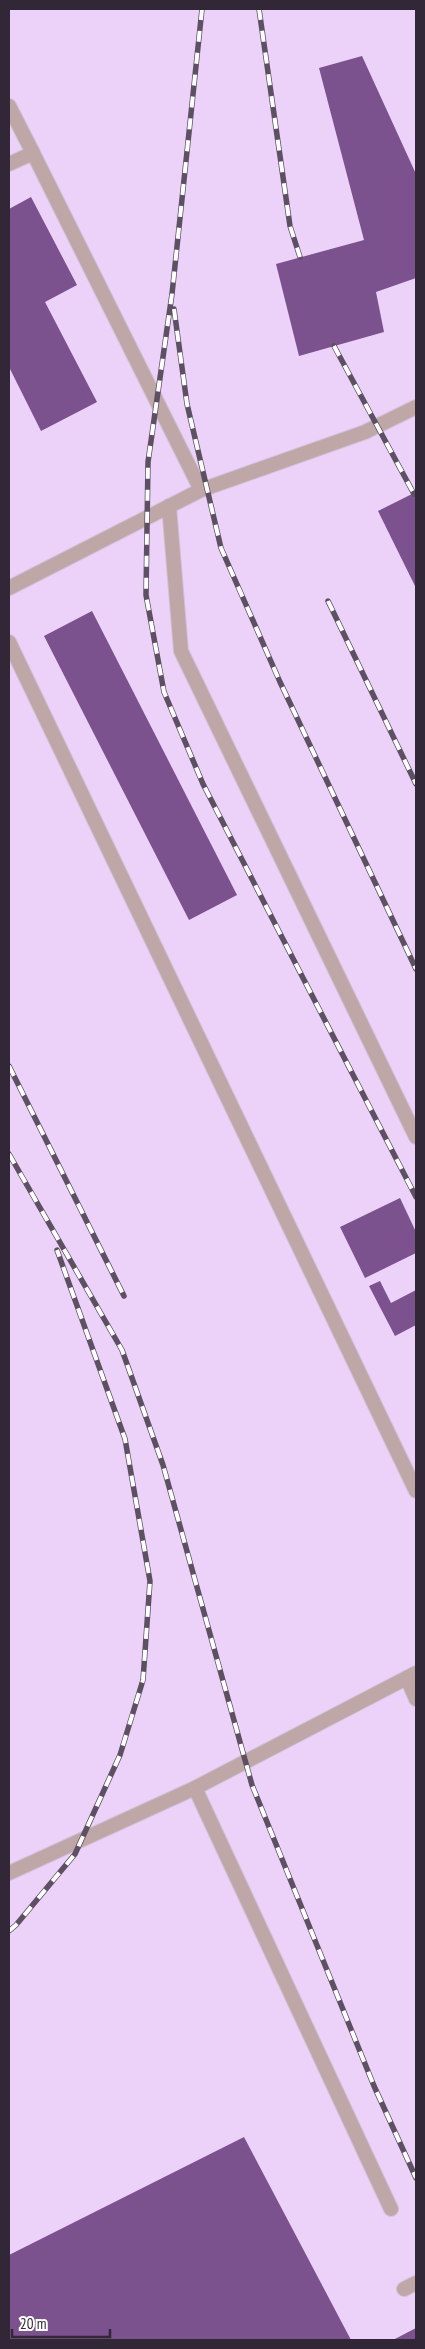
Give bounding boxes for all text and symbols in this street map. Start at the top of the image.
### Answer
scale bar [12,2306,110,2338]
text: 20 m [20,2314,46,2333]

